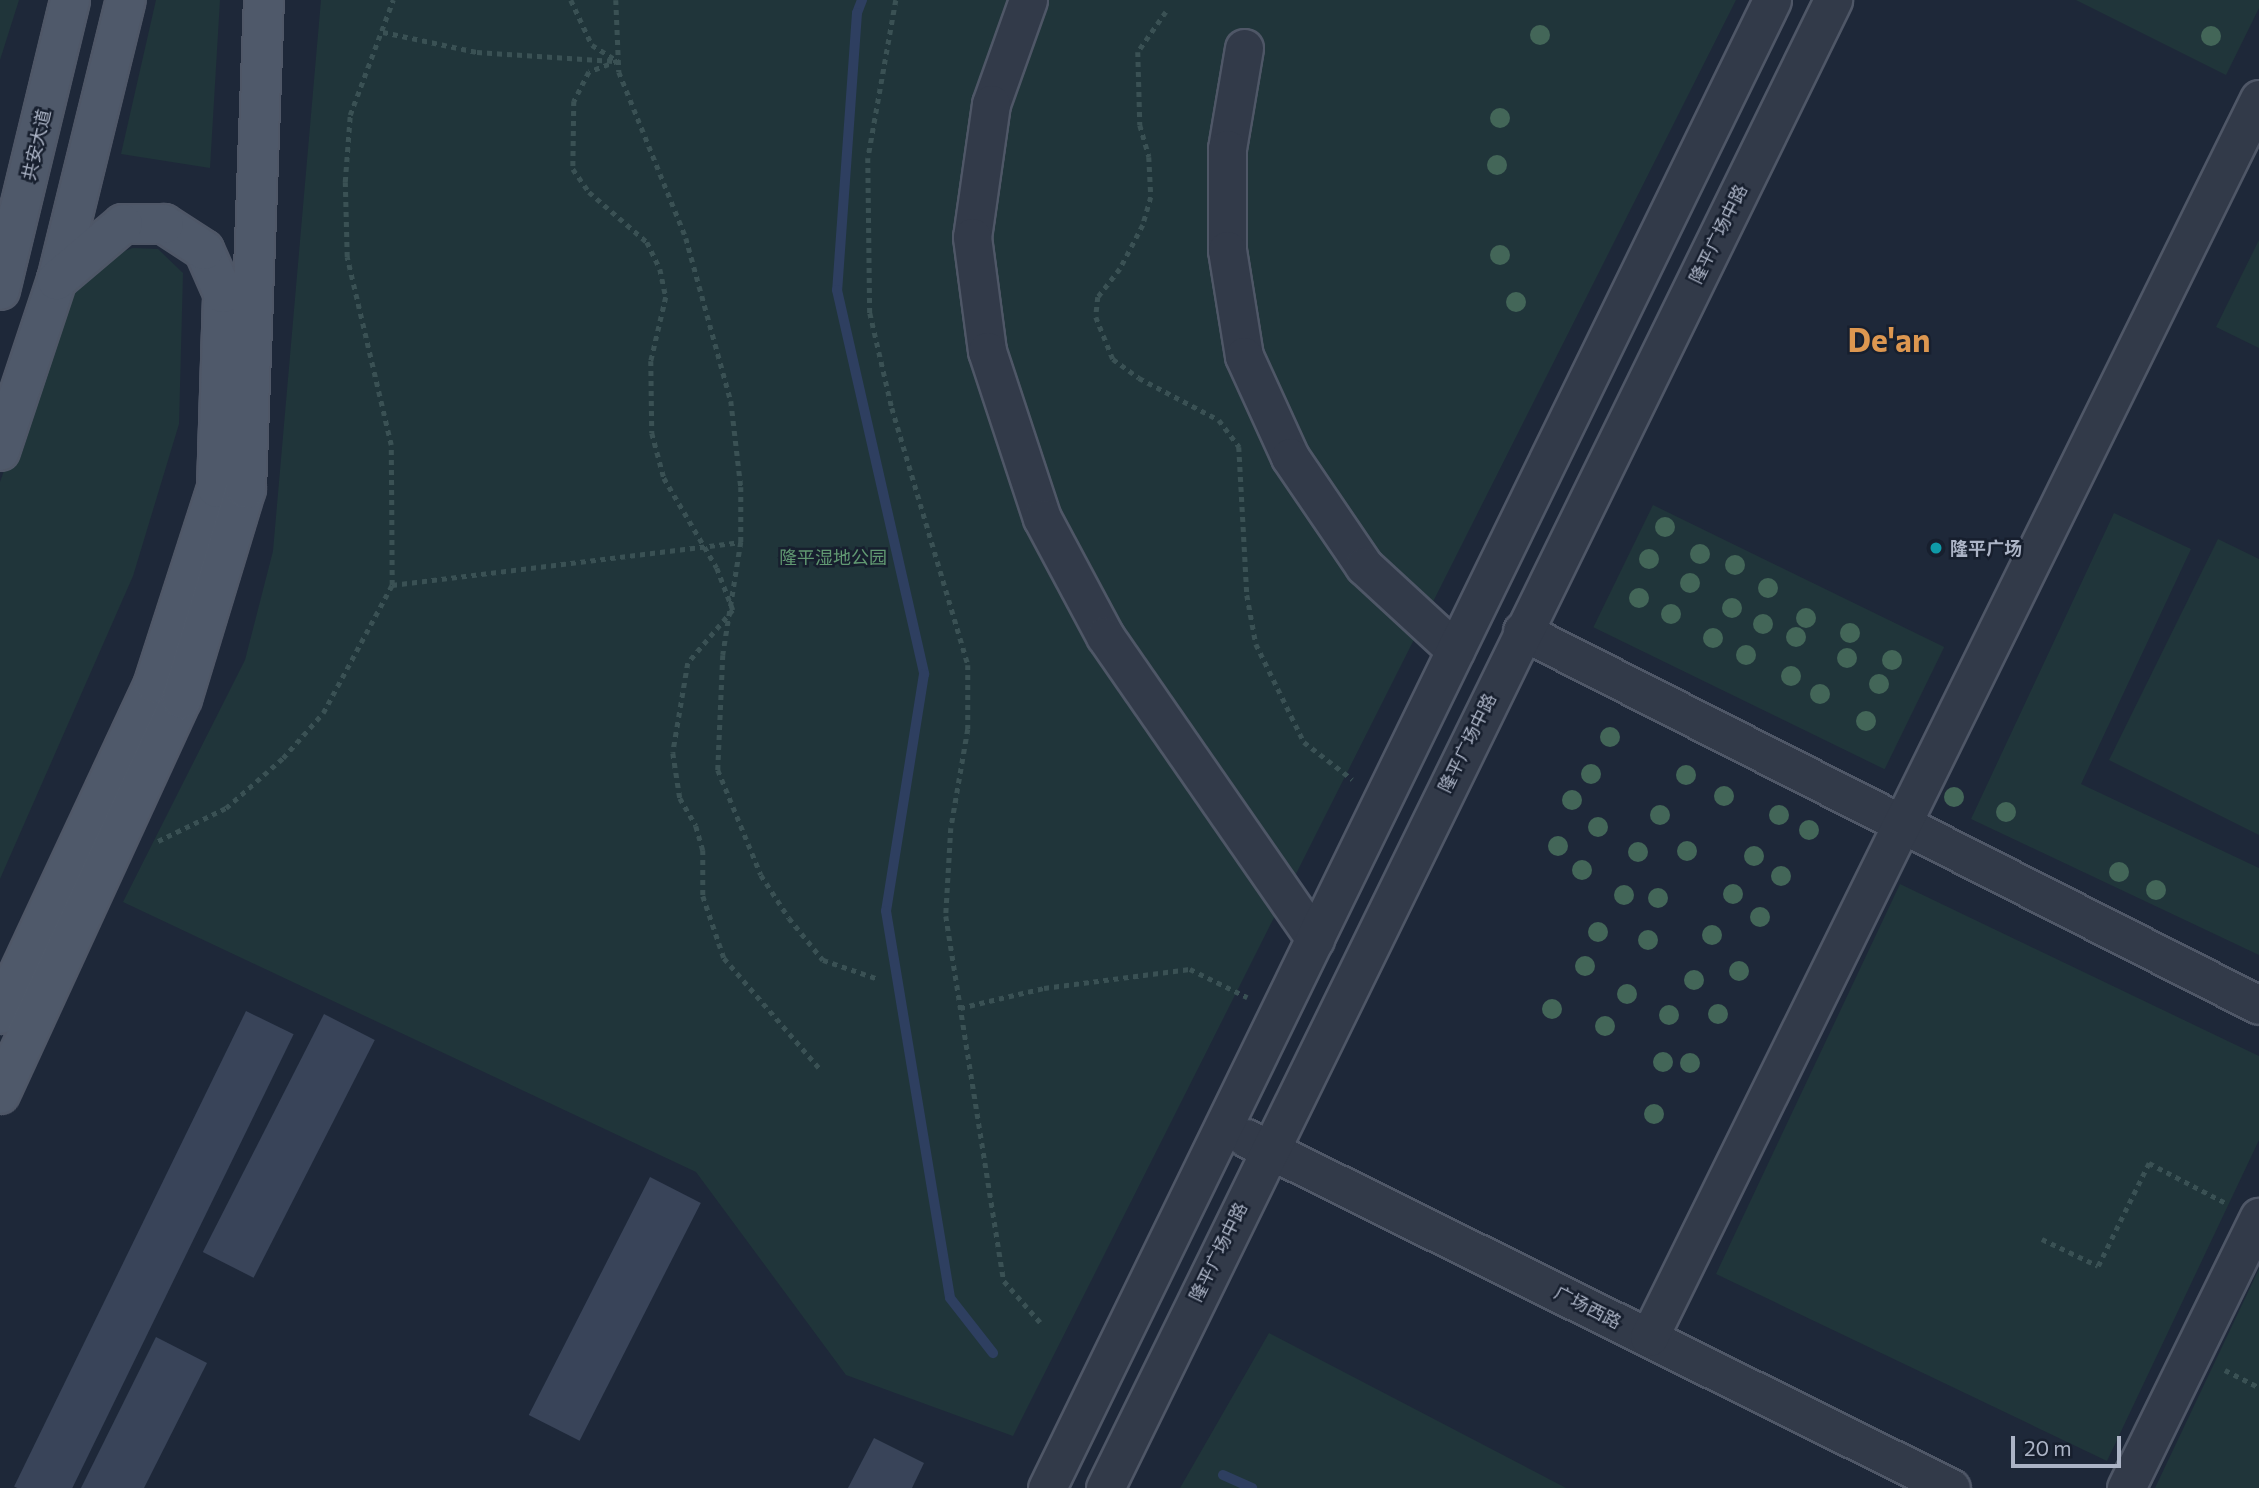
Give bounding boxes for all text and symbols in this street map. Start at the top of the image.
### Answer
street label: 共安大道 [17,107,55,183]
street label: 隆平广场中路 [1685,181,1751,287]
district label: De'an [1848,320,1930,358]
place label: 隆平广场 [1950,537,2022,559]
marker: 隆平广场 [1928,540,1944,556]
park label: 隆平湿地公园 [779,546,887,568]
street label: 隆平广场中路 [1434,690,1500,796]
street label: 隆平广场中路 [1185,1199,1251,1305]
street label: 广场西路 [1551,1281,1625,1333]
scale bar [2014,1422,2124,1466]
text: 20 m [2024,1435,2072,1460]

